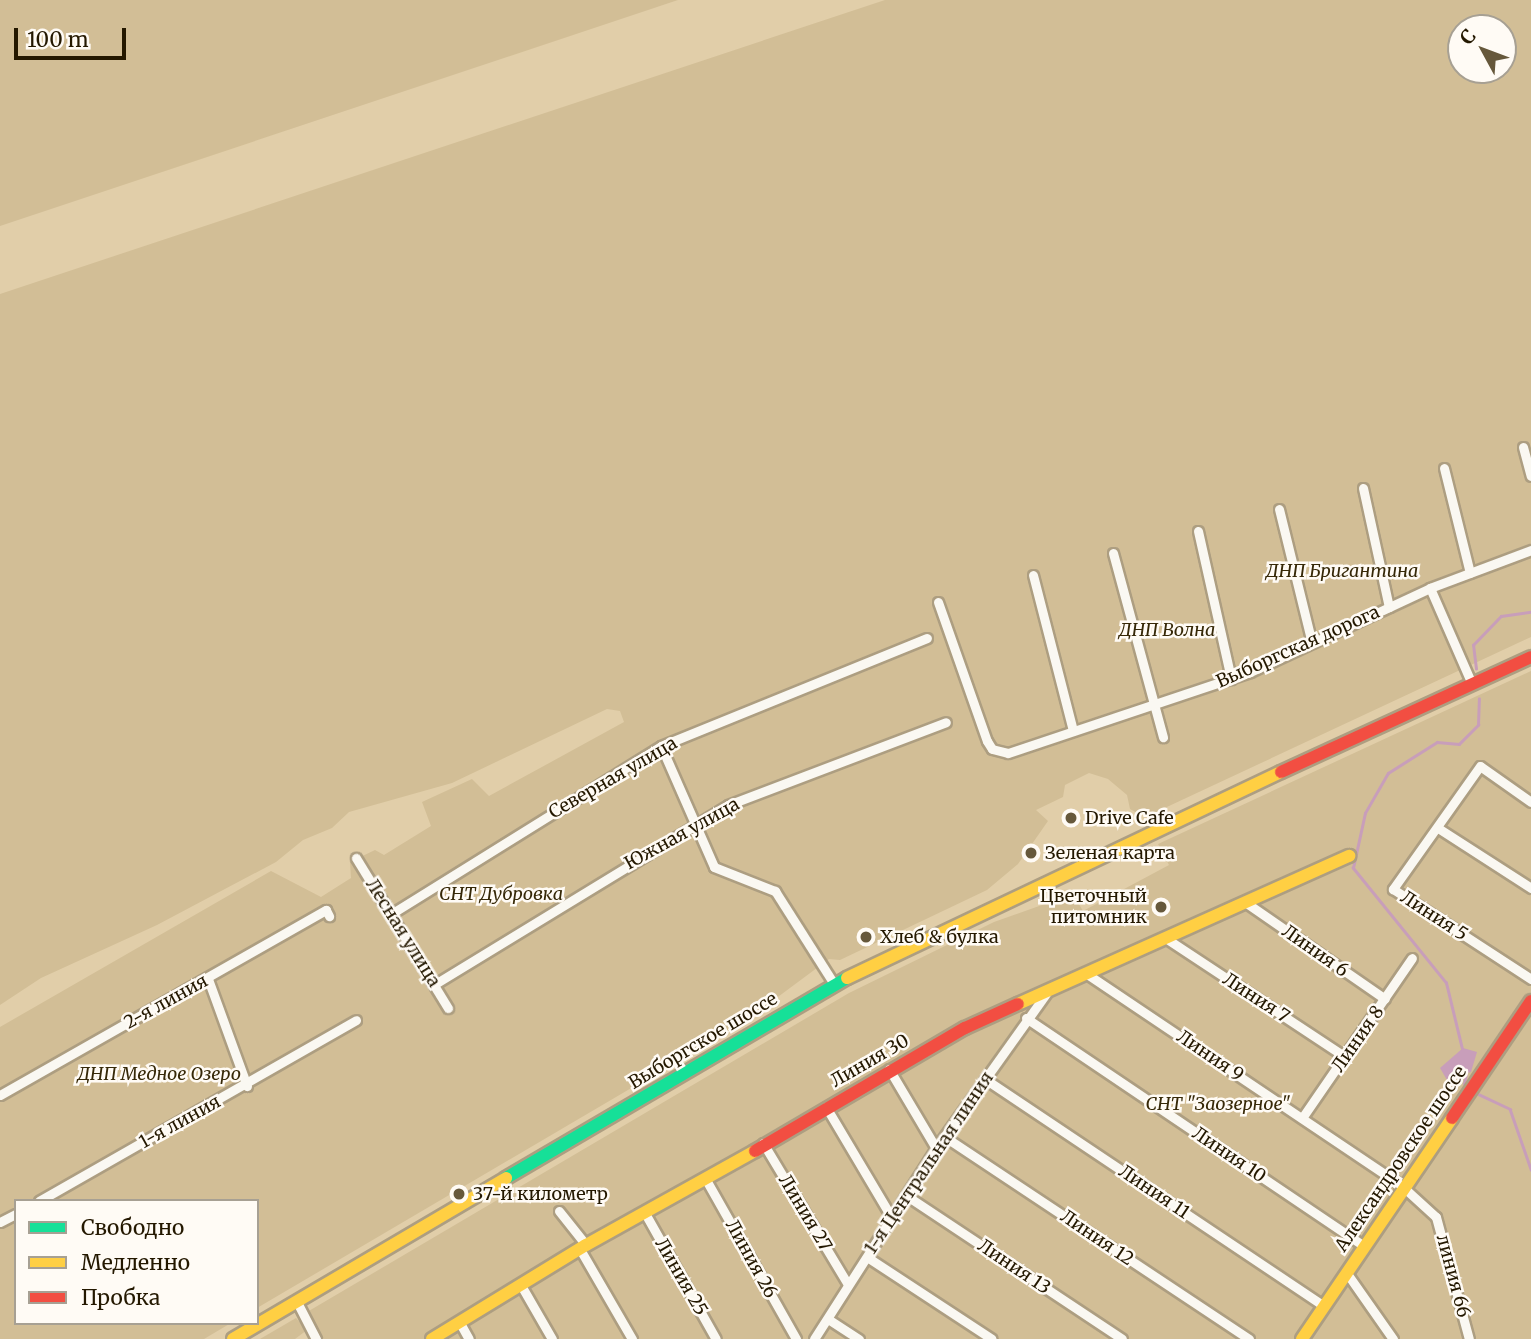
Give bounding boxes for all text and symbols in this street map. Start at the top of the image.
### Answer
scale bar [18,14,130,58]
north arrow [1447,14,1517,84]
text: С [1454,24,1481,49]
text: 100 m [27,26,89,53]
park label: ДНП Бригантина [1266,560,1418,582]
street label: Выборгская дорога [1213,601,1383,693]
park label: ДНП Волна [1119,619,1215,641]
street label: Северная улица [545,733,681,823]
street label: Южная улица [621,794,743,874]
place label: Drive Cafe [1085,807,1174,829]
marker: Drive Cafe [1063,810,1079,826]
place label: Зеленая карта [1045,842,1175,864]
marker: Зеленая карта [1023,845,1039,861]
street label: Лесная улица [361,875,445,991]
park label: СНТ Дубровка [439,883,563,905]
place label: Цветочный питомник [1040,886,1147,928]
street label: Линия 5 [1396,886,1472,946]
marker: Цветочный питомник [1153,899,1169,915]
street label: Линия 6 [1278,920,1352,982]
place label: Хлеб & булка [880,926,999,948]
marker: Хлеб & булка [858,929,874,945]
street label: Линия 7 [1219,968,1293,1028]
street label: 2-я линия [120,970,212,1034]
street label: Выборгское шоссе [625,988,781,1094]
street label: Линия 8 [1327,1002,1389,1076]
street label: Линия 9 [1173,1026,1247,1086]
street label: Линия 30 [827,1030,913,1092]
street label: Александровское шоссе [1331,1062,1471,1256]
park label: ДНП Медное Озеро [77,1063,241,1085]
street label: 1-я Центральная линия [860,1068,998,1258]
street label: 1-я линия [136,1091,224,1153]
park label: СНТ "Заозерное" [1146,1093,1290,1115]
street label: Линия 10 [1188,1123,1270,1187]
street label: Линия 11 [1115,1160,1193,1224]
street label: Линия 27 [774,1171,836,1255]
place label: 37-й километр [473,1183,608,1205]
marker: 37-й километр [451,1186,467,1202]
legend [14,1199,259,1325]
street label: Линия 12 [1056,1206,1138,1270]
text: Свободно [81,1214,184,1241]
street label: Линия 26 [721,1216,781,1302]
street label: линия 66 [1432,1232,1474,1320]
street label: Линия 25 [650,1235,712,1319]
street label: Линия 13 [974,1235,1054,1299]
text: Медленно [81,1249,190,1276]
text: Пробка [81,1284,160,1311]

